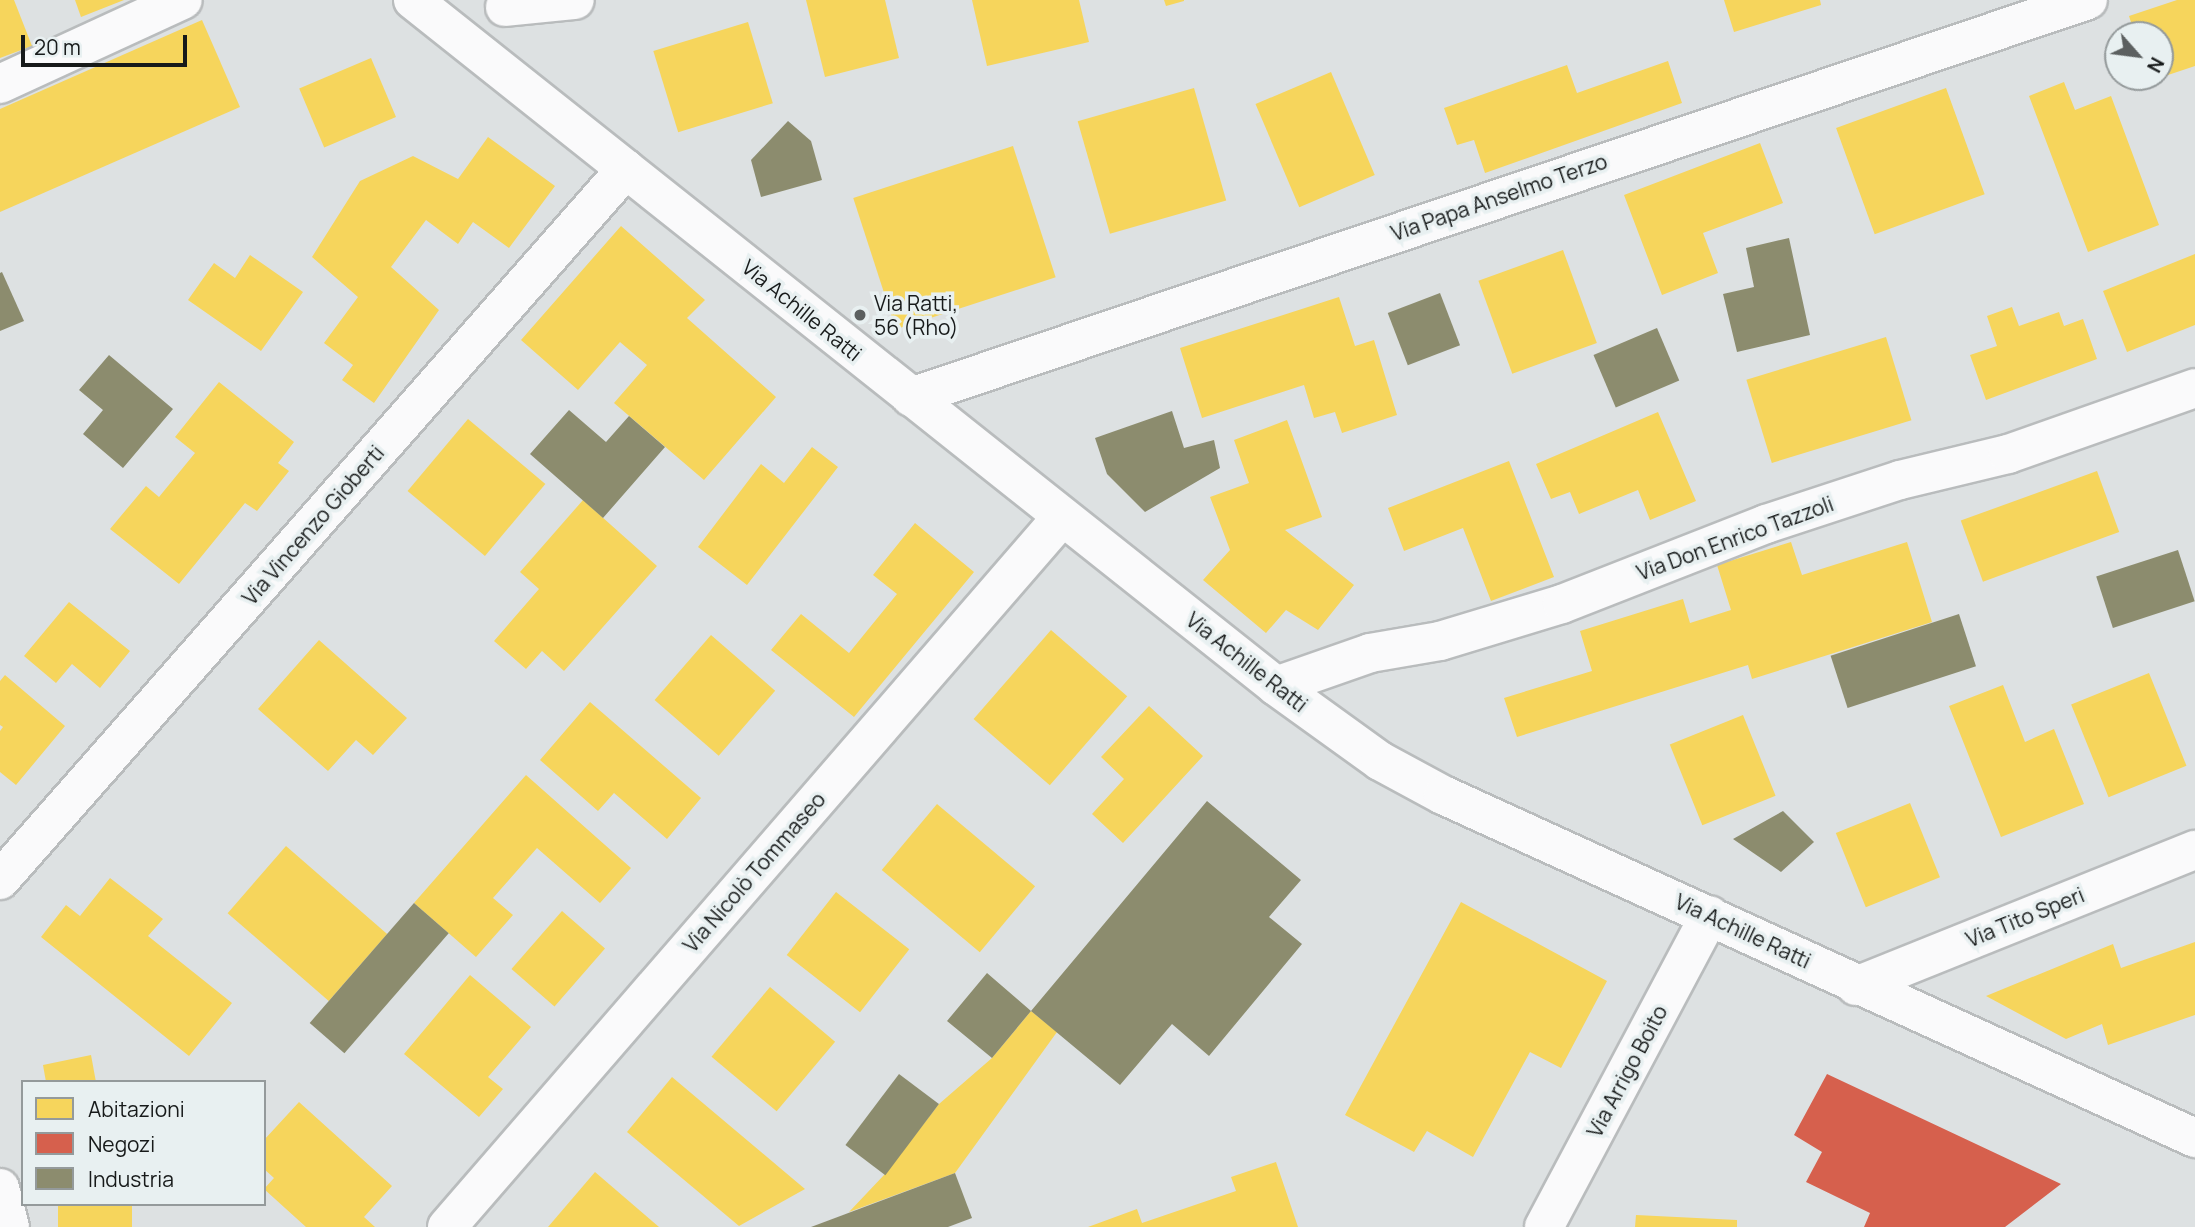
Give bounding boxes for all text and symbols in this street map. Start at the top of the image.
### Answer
scale bar [24,21,191,65]
north arrow [2104,21,2174,91]
text: 20 m [34,33,81,61]
text: N [2141,53,2170,77]
street label: Via Papa Anselmo Terzo [1388,148,1610,246]
street label: Via Achille Ratti [737,254,867,366]
place label: Via Ratti, 56 (Rho) [874,290,959,340]
marker: Via Ratti, 56 (Rho) [852,307,868,323]
street label: Via Vincenzo Gioberti [237,440,389,610]
street label: Via Don Enrico Tazzoli [1633,491,1837,585]
street label: Via Achille Ratti [1181,607,1313,717]
street label: Via Nicolò Tommaseo [678,787,830,957]
street label: Via Tito Speri [1962,882,2088,952]
street label: Via Achille Ratti [1671,889,1815,973]
street label: Via Arrigo Boito [1582,1001,1672,1141]
legend [21,1080,266,1206]
text: Abitazioni [88,1095,185,1123]
text: Negozi [88,1130,155,1158]
text: Industria [88,1165,174,1193]

